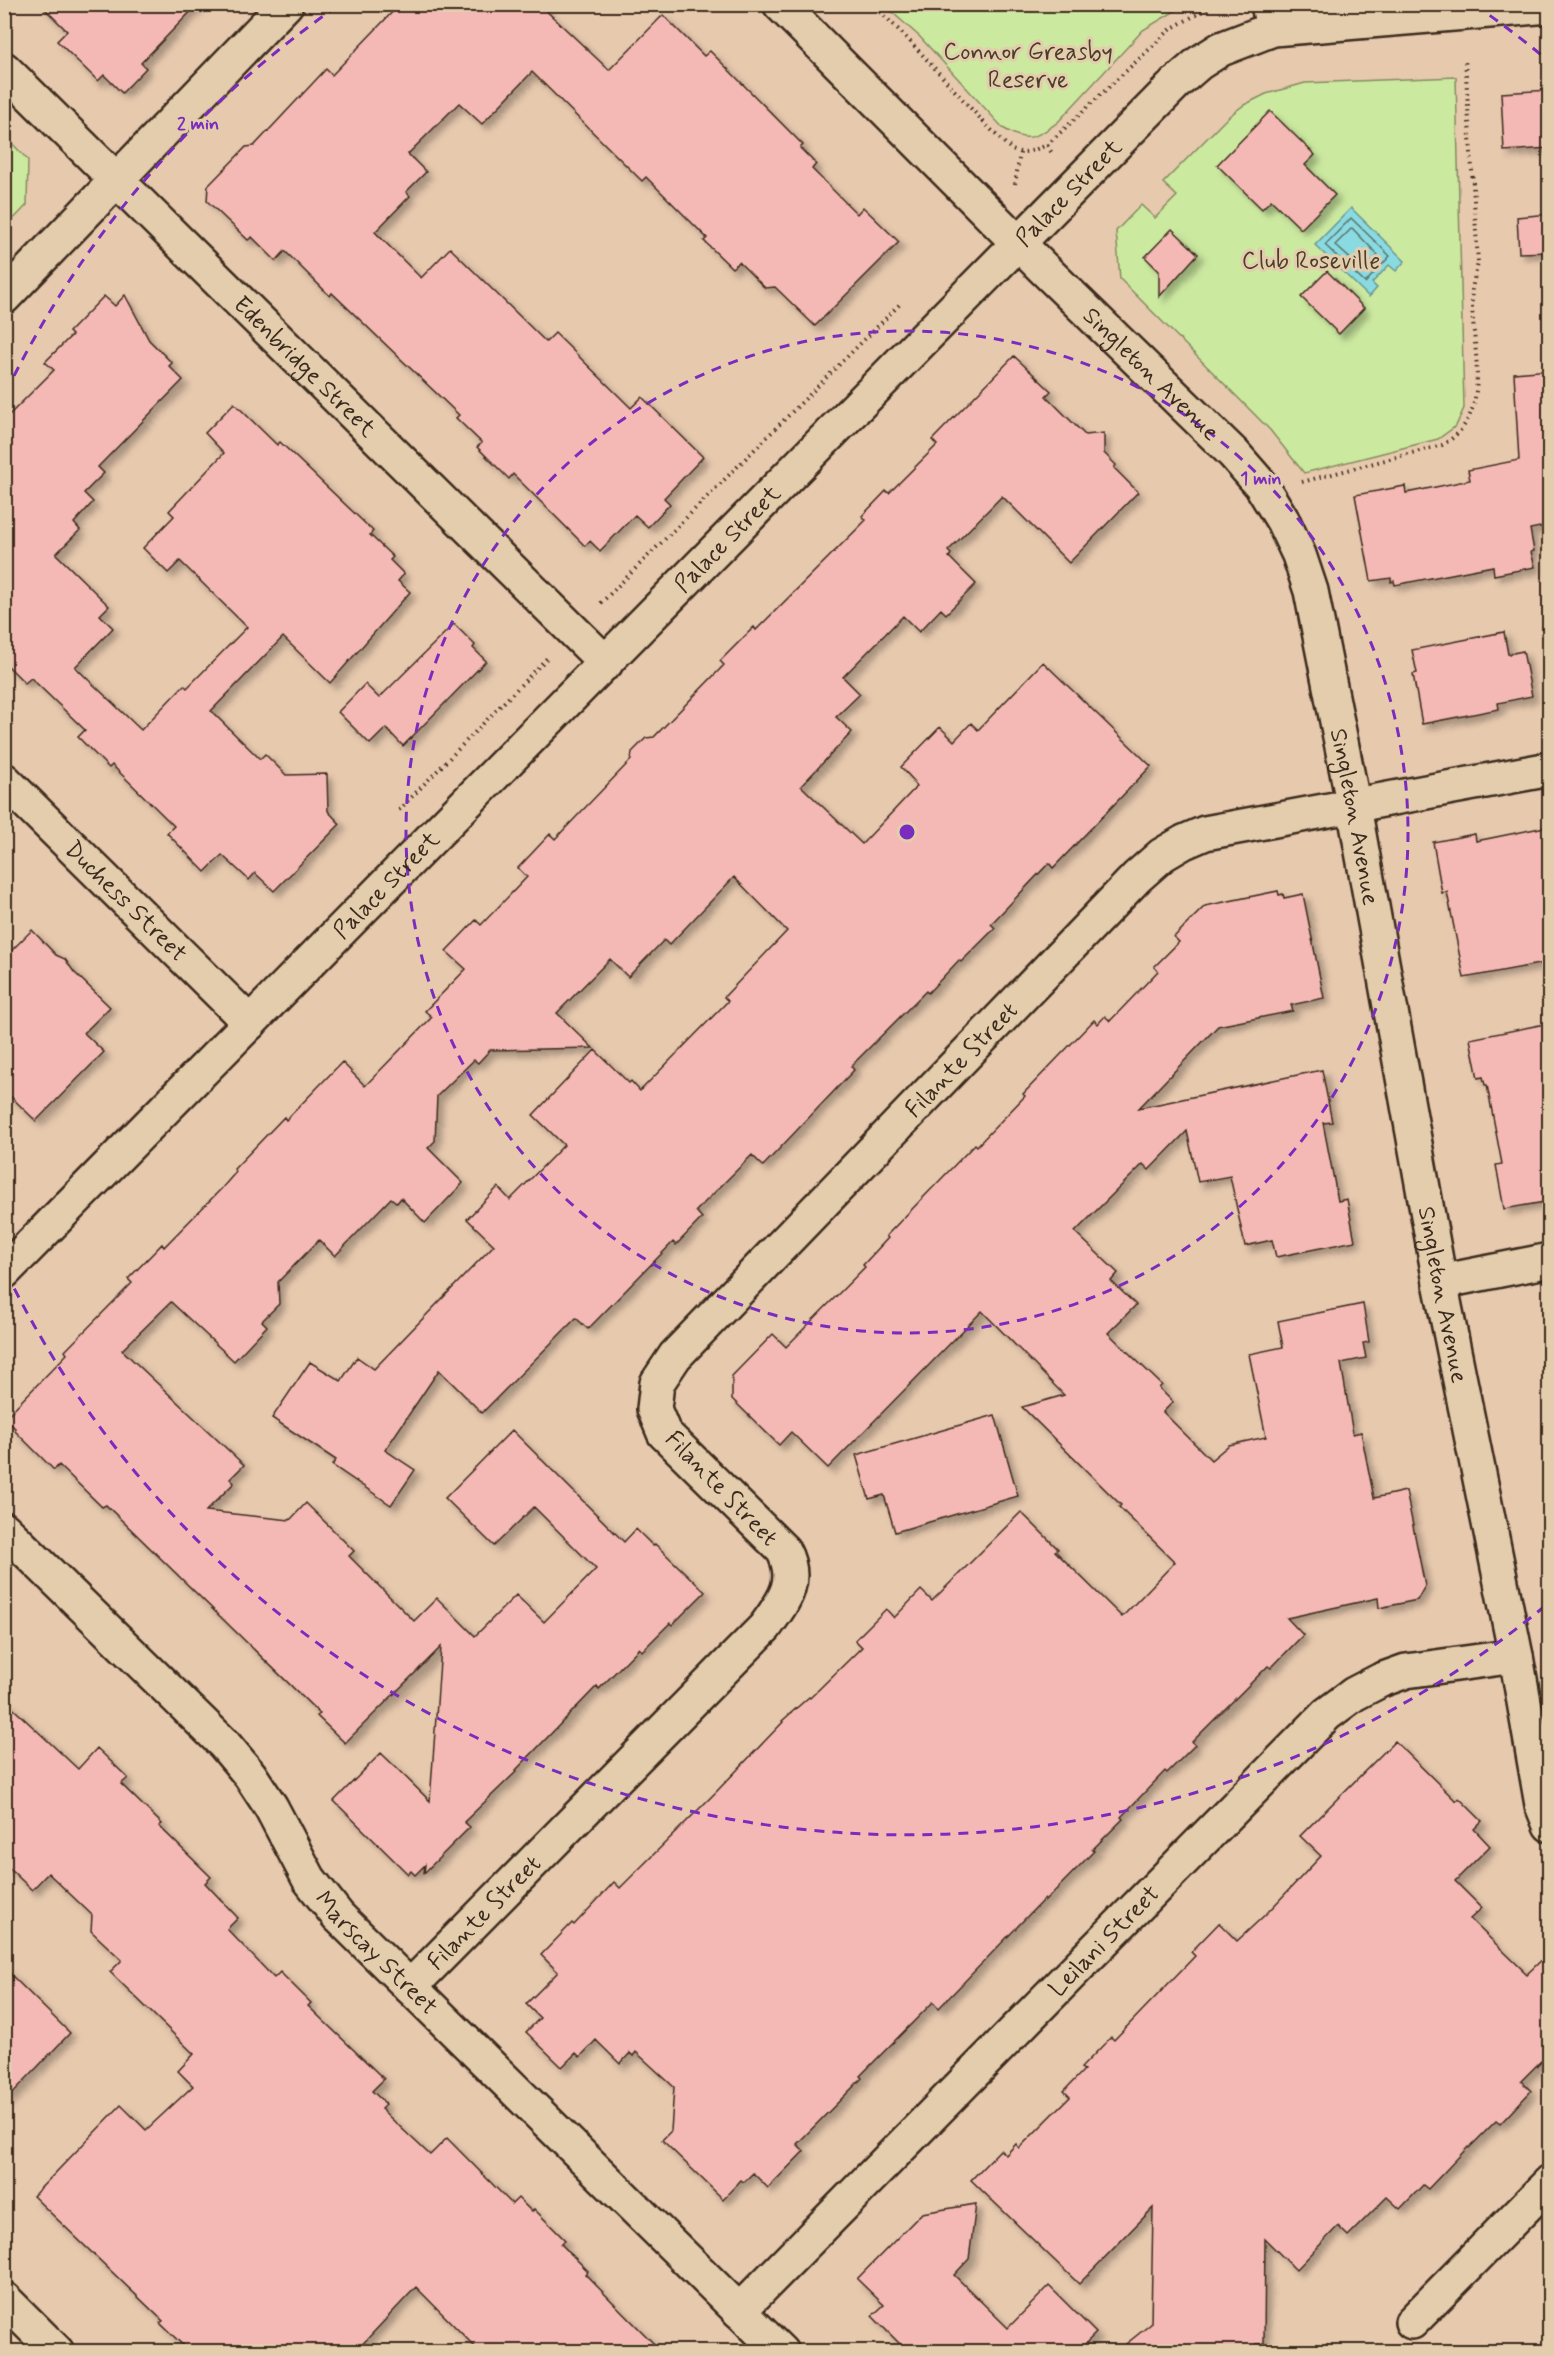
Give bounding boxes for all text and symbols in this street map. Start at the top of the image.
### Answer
park label: Connor Greasby Reserve [943,37,1113,96]
text: 2 min [177,112,219,136]
street label: Palace Street [1009,133,1129,254]
park label: Club Roseville [1242,246,1380,277]
street label: Edenbridge Street [226,290,382,444]
street label: Singleton Avenue [1075,301,1225,448]
text: 1 min [1240,467,1282,491]
street label: Palace Street [668,479,788,600]
street label: Singleton Avenue [1322,726,1385,908]
centre of rings [897,822,917,842]
street label: Palace Street [327,825,447,946]
street label: Duchess Street [57,835,193,969]
street label: Filante Street [899,996,1025,1125]
street label: Singleton Avenue [1410,1204,1474,1386]
street label: Filante Street [658,1424,784,1554]
street label: Filante Street [421,1849,548,1977]
street label: Leilani Street [1043,1879,1167,2004]
street label: Marscay Street [307,1885,444,2023]

